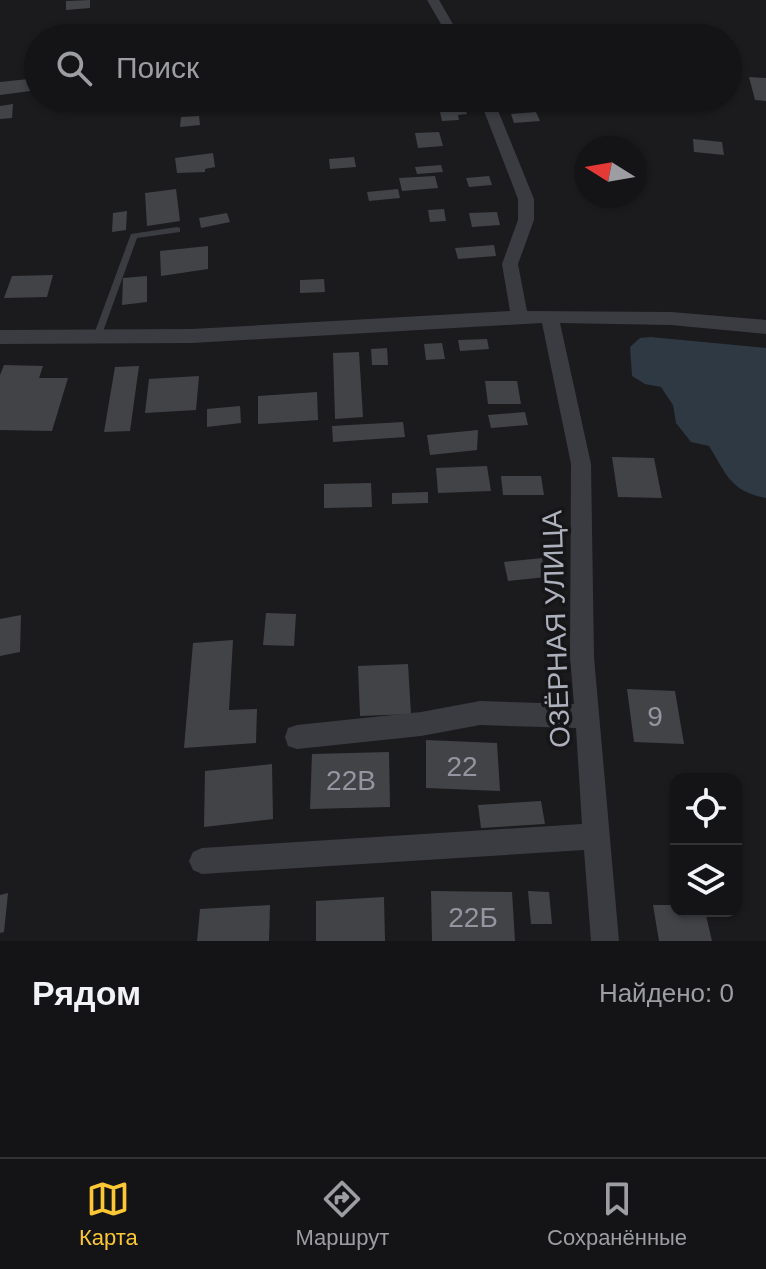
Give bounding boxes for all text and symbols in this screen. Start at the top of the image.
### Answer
search box [24,24,742,112]
icon: search [52,46,96,90]
text: Поиск [116,51,199,84]
north arrow [574,136,646,208]
street label: ОЗЁРНАЯ УЛИЦА [536,509,576,748]
house number: 9 [647,701,663,732]
house number: 22 [446,751,478,782]
house number: 22В [326,765,376,796]
map controls [670,773,742,917]
button: locate [670,773,742,845]
button: layers [670,845,742,917]
house number: 22Б [448,902,498,933]
text: Рядом [32,974,141,1012]
text: Найдено: 0 [599,978,734,1008]
tab: Карта [79,1177,138,1251]
tab: Маршрут [296,1177,389,1251]
tab: Сохранённые [547,1177,687,1251]

